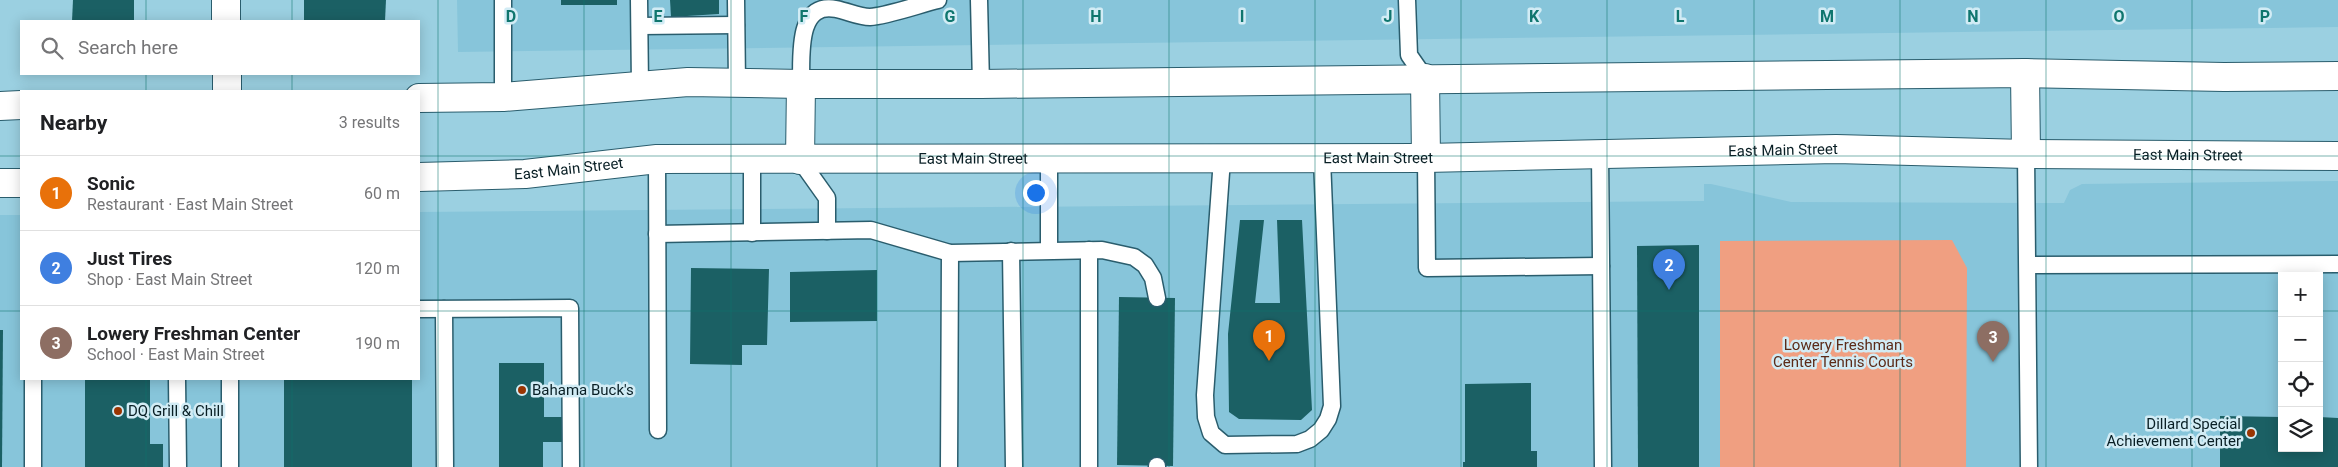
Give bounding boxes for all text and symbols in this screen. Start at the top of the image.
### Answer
text: D [506,7,516,26]
text: E [654,7,663,26]
text: F [800,7,809,26]
text: G [945,7,956,26]
text: H [1090,7,1102,26]
text: I [1240,7,1244,26]
text: J [1384,7,1392,26]
text: K [1529,7,1540,26]
text: L [1676,7,1685,26]
text: M [1820,7,1834,26]
text: N [1967,7,1979,26]
text: O [2113,7,2125,26]
text: P [2260,7,2270,26]
search box [20,20,420,75]
icon: search [38,34,66,62]
text: Search here [78,36,178,59]
text: Nearby [40,111,107,135]
text: 3 results [339,113,400,132]
street label: East Main Street [1728,140,1838,160]
street label: East Main Street [2133,146,2243,164]
street label: East Main Street [1323,149,1433,167]
street label: East Main Street [918,150,1028,168]
street label: East Main Street [514,154,624,183]
text: Sonic [87,172,135,195]
your location [1023,180,1049,206]
text: 1 [51,184,61,203]
text: 60 m [364,184,400,203]
text: Restaurant · East Main Street [87,195,293,214]
text: Just Tires [87,247,172,270]
pin: 2 [1653,249,1685,290]
text: 2 [51,259,61,278]
text: 120 m [355,259,400,278]
text: Shop · East Main Street [87,270,252,289]
map controls [2278,272,2323,452]
button: + [2278,272,2323,317]
button: − [2278,317,2323,362]
pin: 1 [1253,320,1285,361]
pin: 3 [1977,321,2009,362]
text: Lowery Freshman Center [87,322,300,345]
text: 3 [51,334,61,353]
text: 190 m [355,334,400,353]
park label: Lowery Freshman Center Tennis Courts [1773,336,1913,371]
text: School · East Main Street [87,345,265,364]
button: locate [2278,362,2323,407]
place label: Bahama Buck's [532,381,634,399]
marker: Bahama Buck's [516,384,528,396]
place label: DQ Grill & Chill [128,402,224,420]
marker: DQ Grill & Chill [112,405,124,417]
button: layers [2278,407,2323,452]
place label: Dillard Special Achievement Center [2107,415,2241,450]
marker: Dillard Special Achievement Center [2245,427,2257,439]

